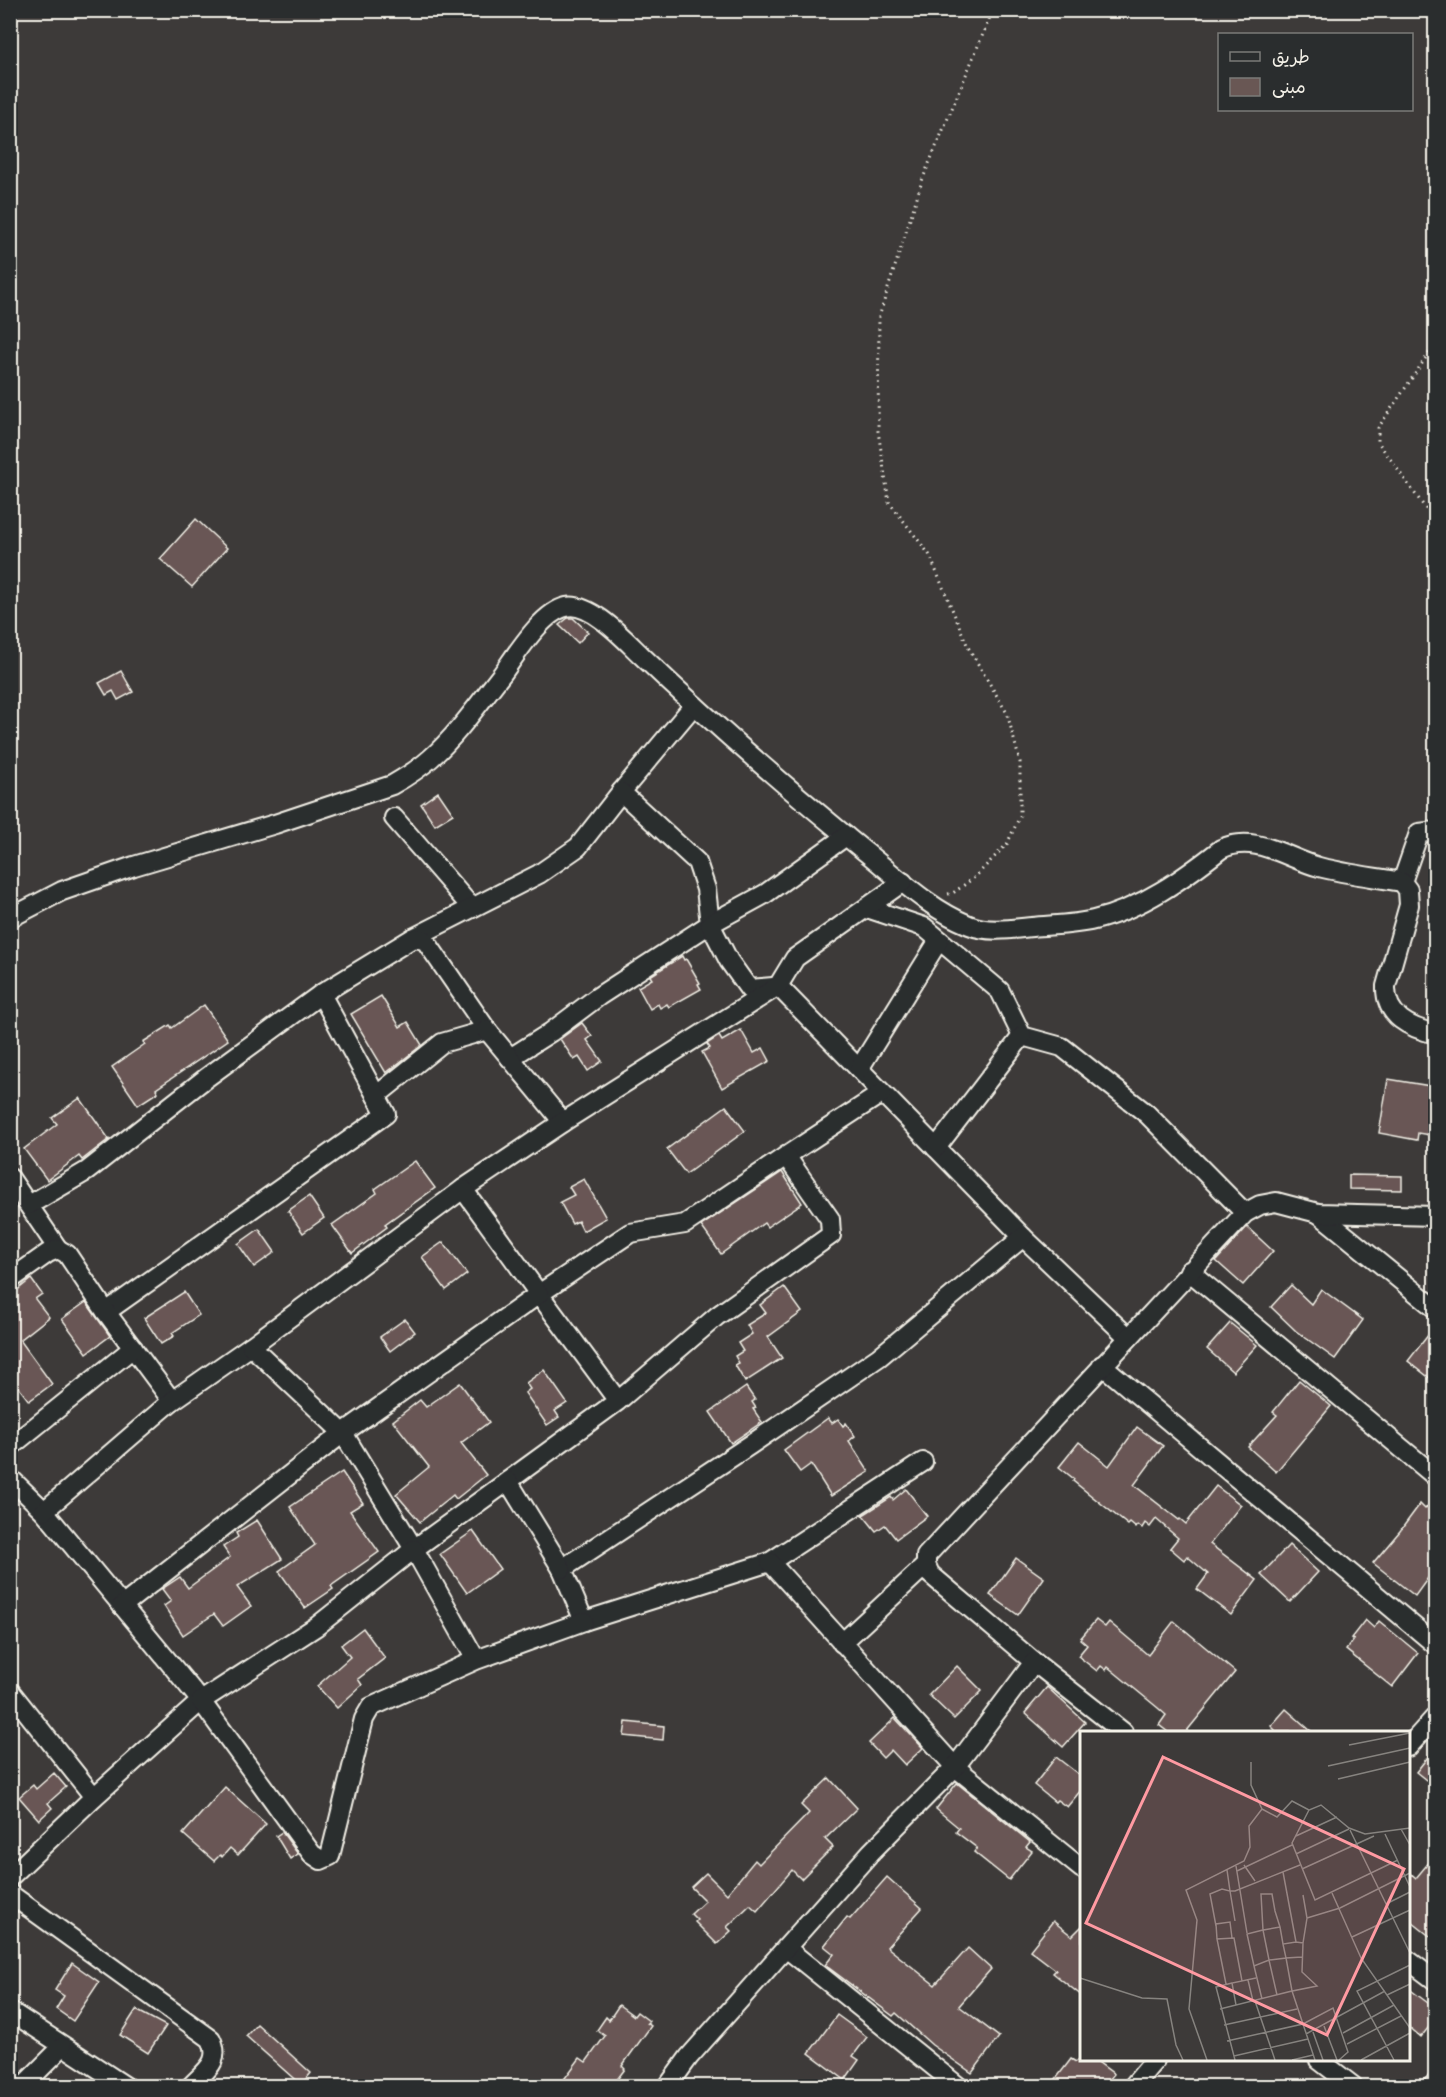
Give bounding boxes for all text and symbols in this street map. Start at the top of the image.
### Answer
legend [1218,33,1413,111]
text: طريق [1272,45,1310,69]
text: مبنى [1272,75,1306,99]
inset map [1080,1731,1410,2061]

